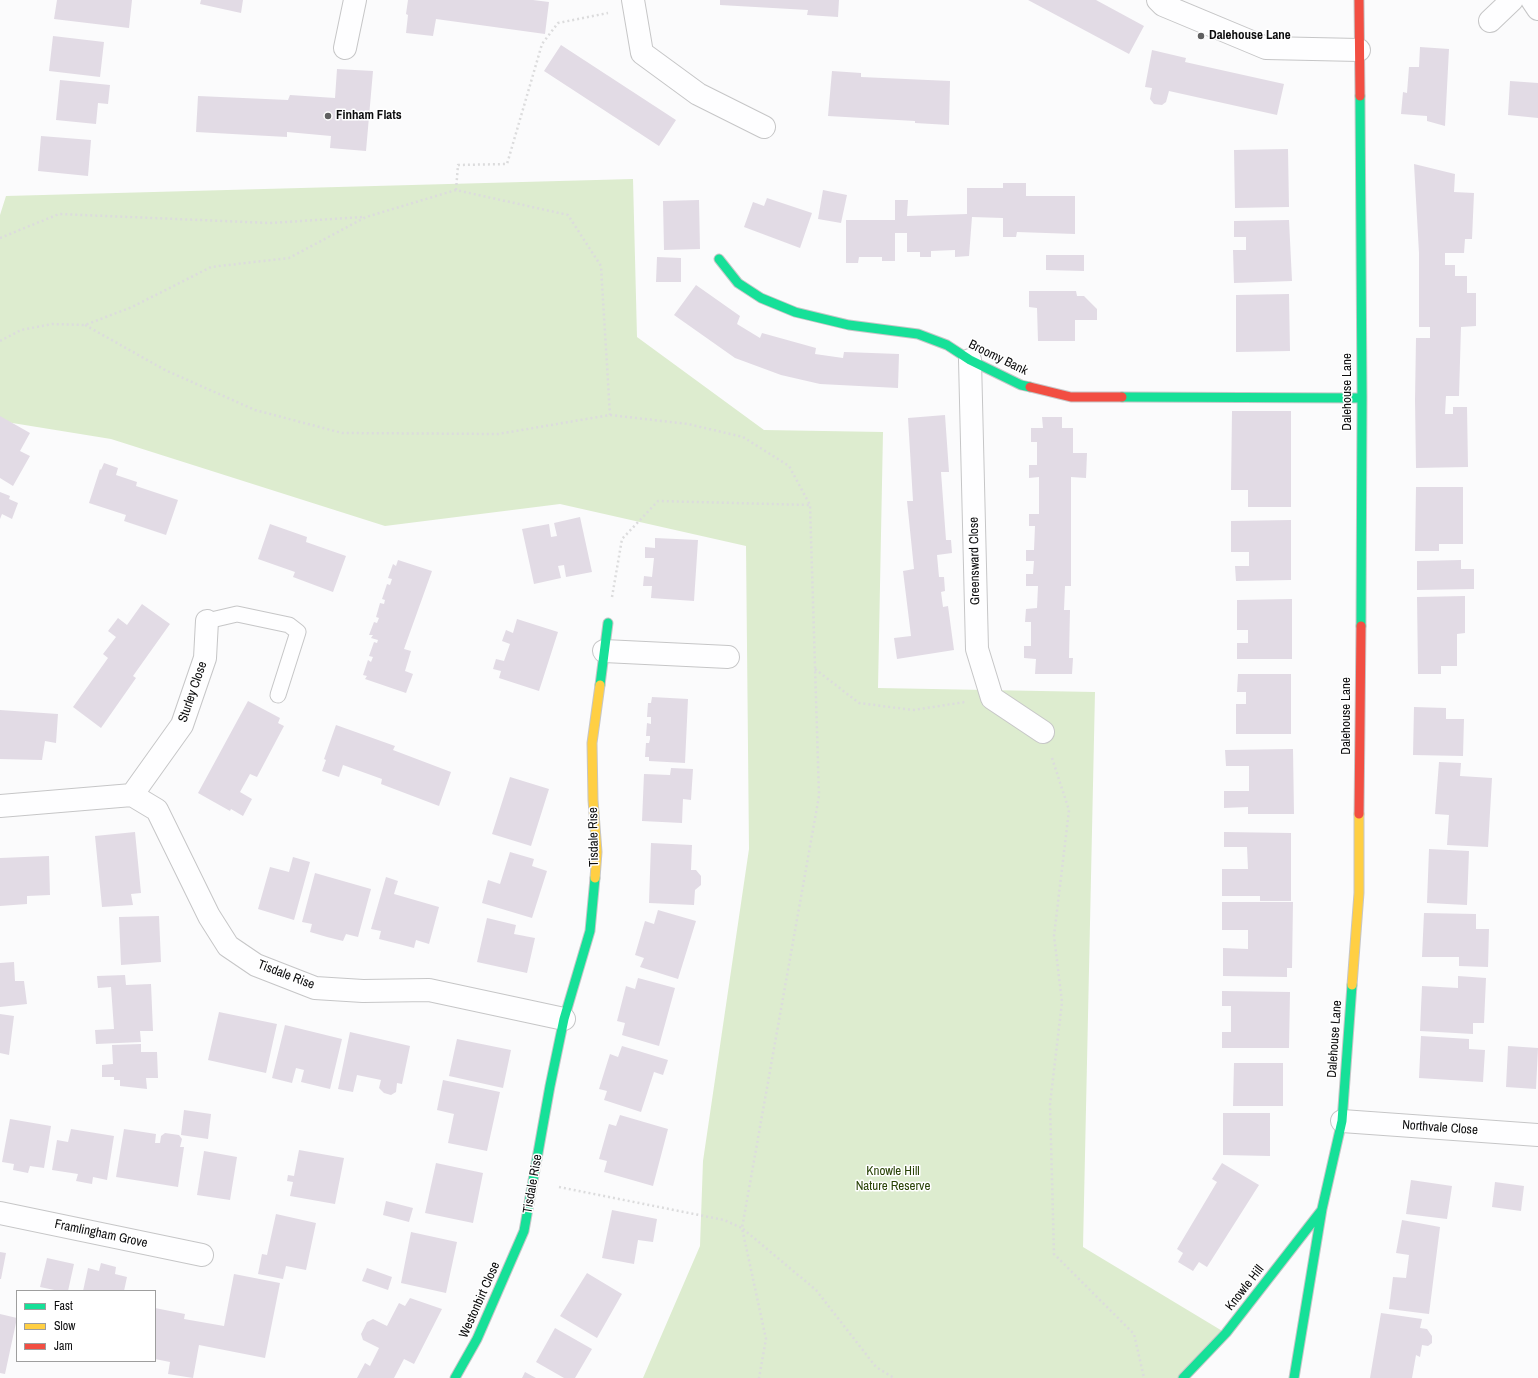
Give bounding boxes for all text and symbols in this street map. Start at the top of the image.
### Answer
place label: Dalehouse Lane [1209,28,1291,44]
marker: Dalehouse Lane [1196,31,1206,41]
place label: Finham Flats [336,108,402,124]
marker: Finham Flats [323,111,333,121]
street label: Broomy Bank [966,337,1030,379]
street label: Dalehouse Lane [1340,353,1356,431]
street label: Greensward Close [966,517,984,605]
street label: Sturley Close [175,659,211,725]
street label: Dalehouse Lane [1339,677,1355,755]
street label: Tisdale Rise [586,807,602,867]
street label: Tisdale Rise [255,957,317,993]
street label: Dalehouse Lane [1325,1000,1345,1078]
street label: Northvale Close [1402,1118,1478,1138]
street label: Tisdale Rise [520,1153,546,1215]
park label: Knowle Hill Nature Reserve [856,1164,930,1195]
street label: Framlingham Grove [53,1217,149,1251]
street label: Westonbirt Close [456,1260,504,1340]
street label: Knowle Hill [1222,1262,1268,1314]
legend [16,1290,156,1362]
text: Fast [54,1298,73,1314]
text: Slow [54,1318,75,1334]
text: Jam [54,1338,73,1354]

